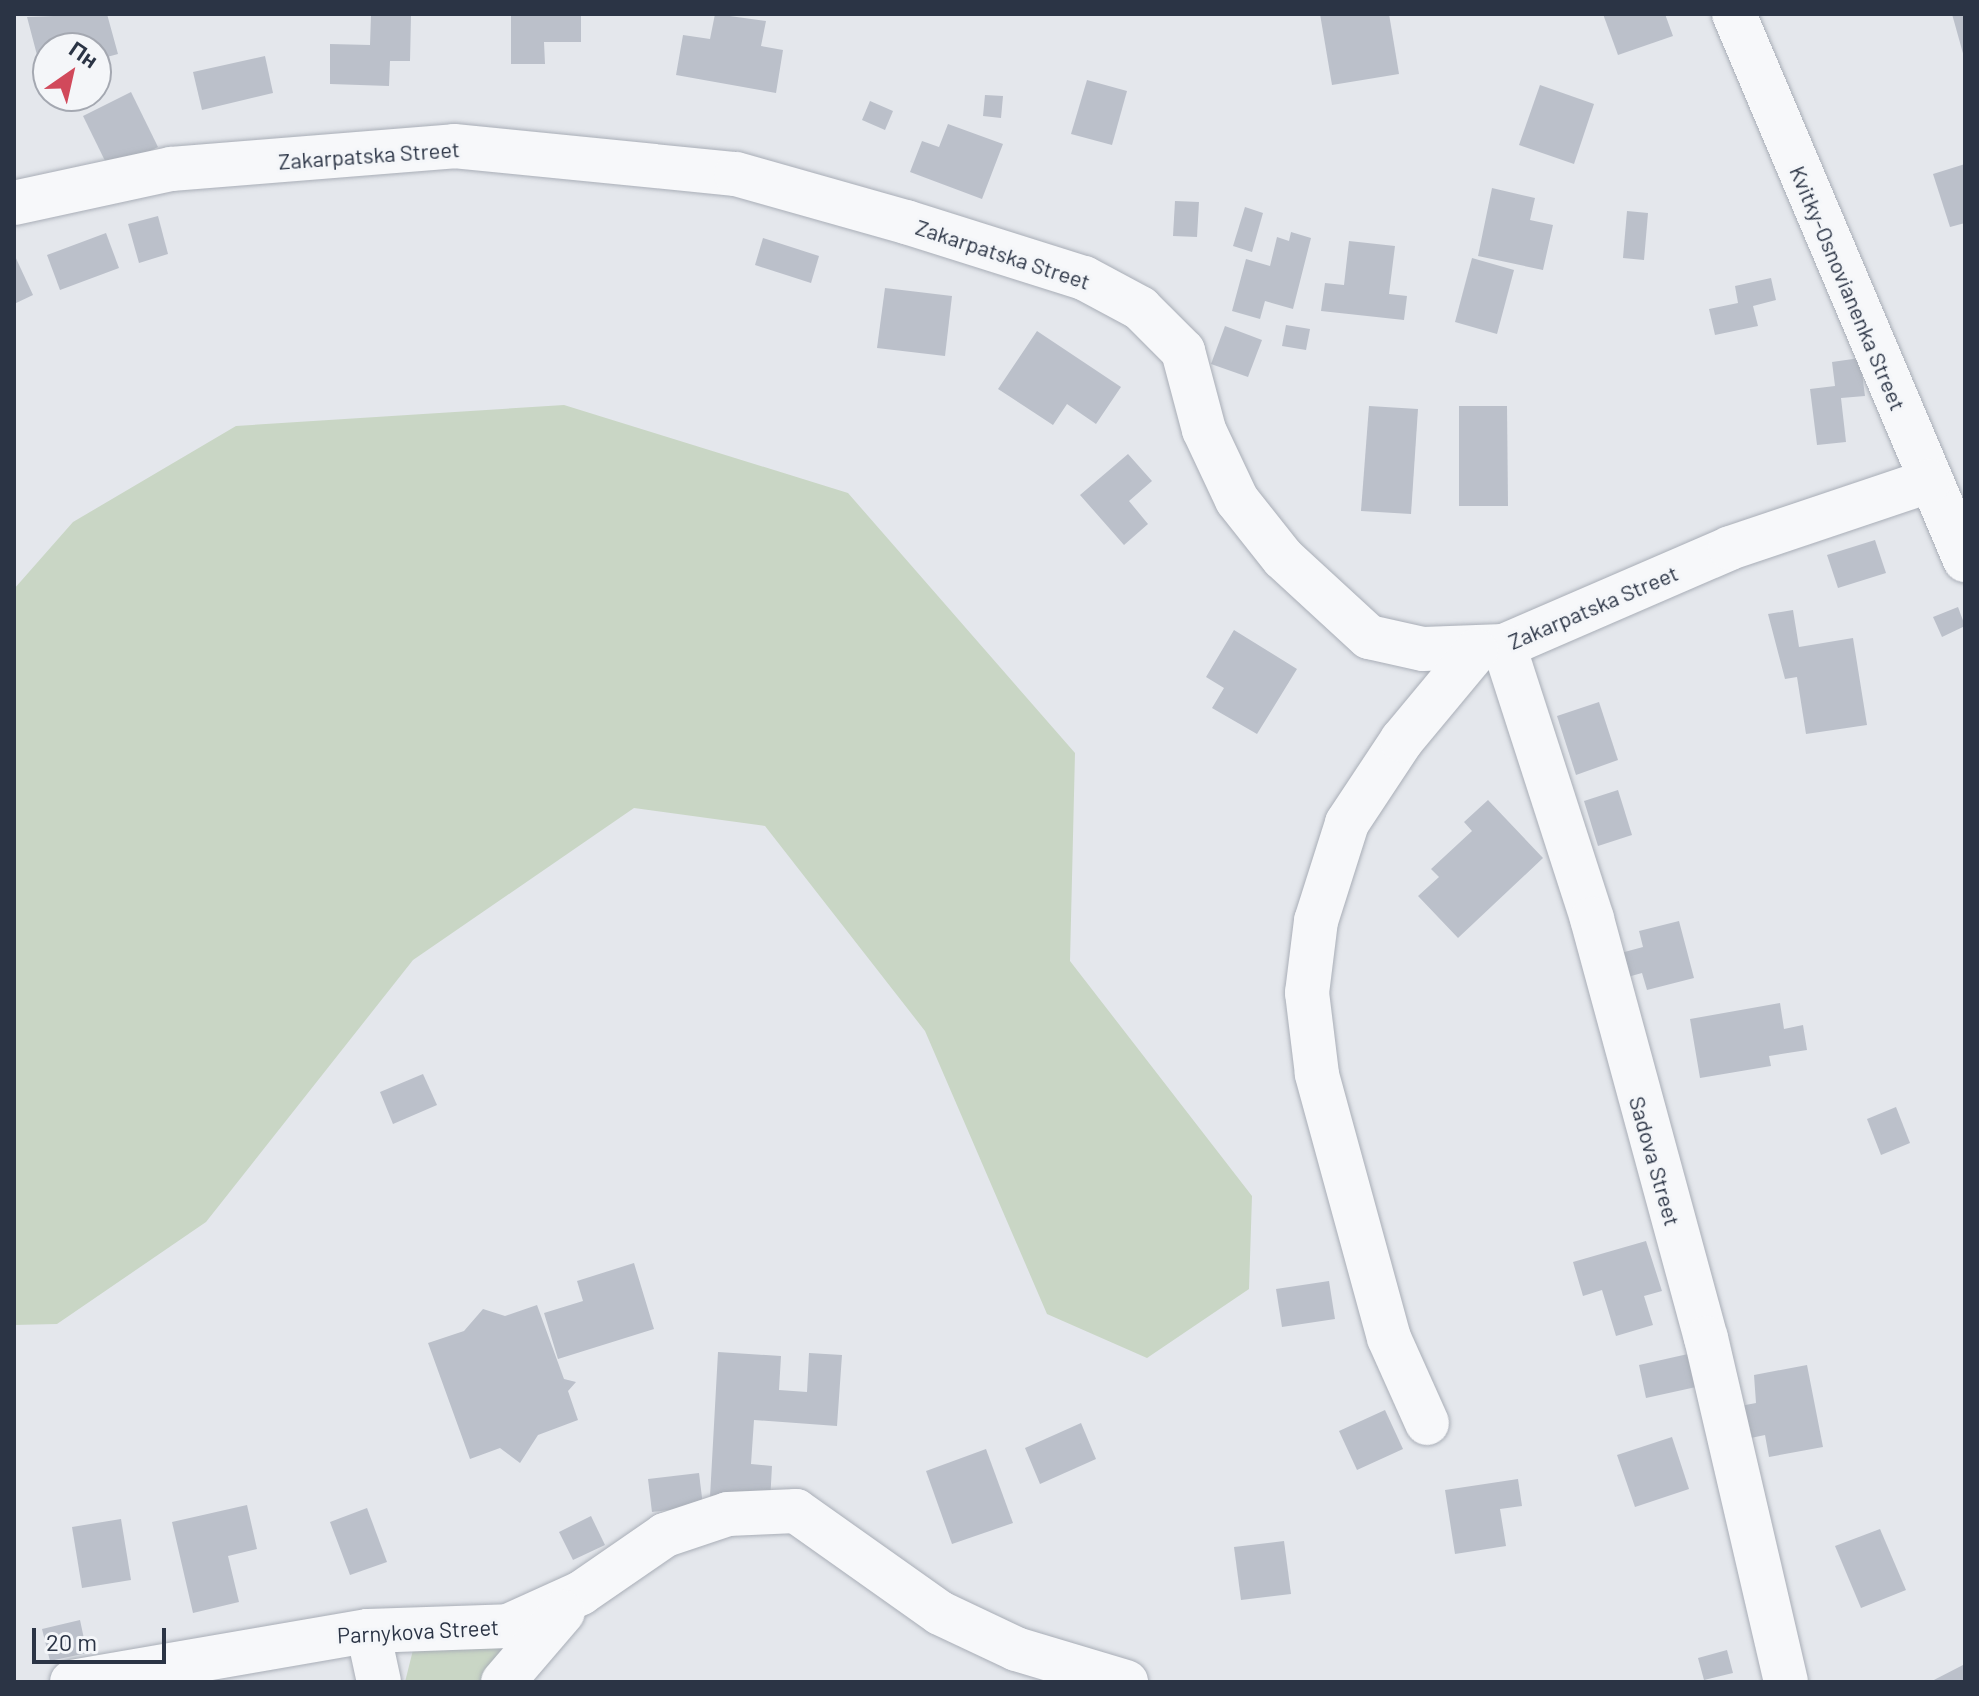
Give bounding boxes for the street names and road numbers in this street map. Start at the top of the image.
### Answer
street label: Zakarpatska Street [277,135,461,175]
street label: Kvitky-Osnovianenka Street [1784,162,1912,414]
street label: Zakarpatska Street [912,213,1094,295]
street label: Zakarpatska Street [1504,559,1682,655]
street label: Sadova Street [1624,1093,1686,1229]
street label: Parnykova Street [336,1614,500,1648]

